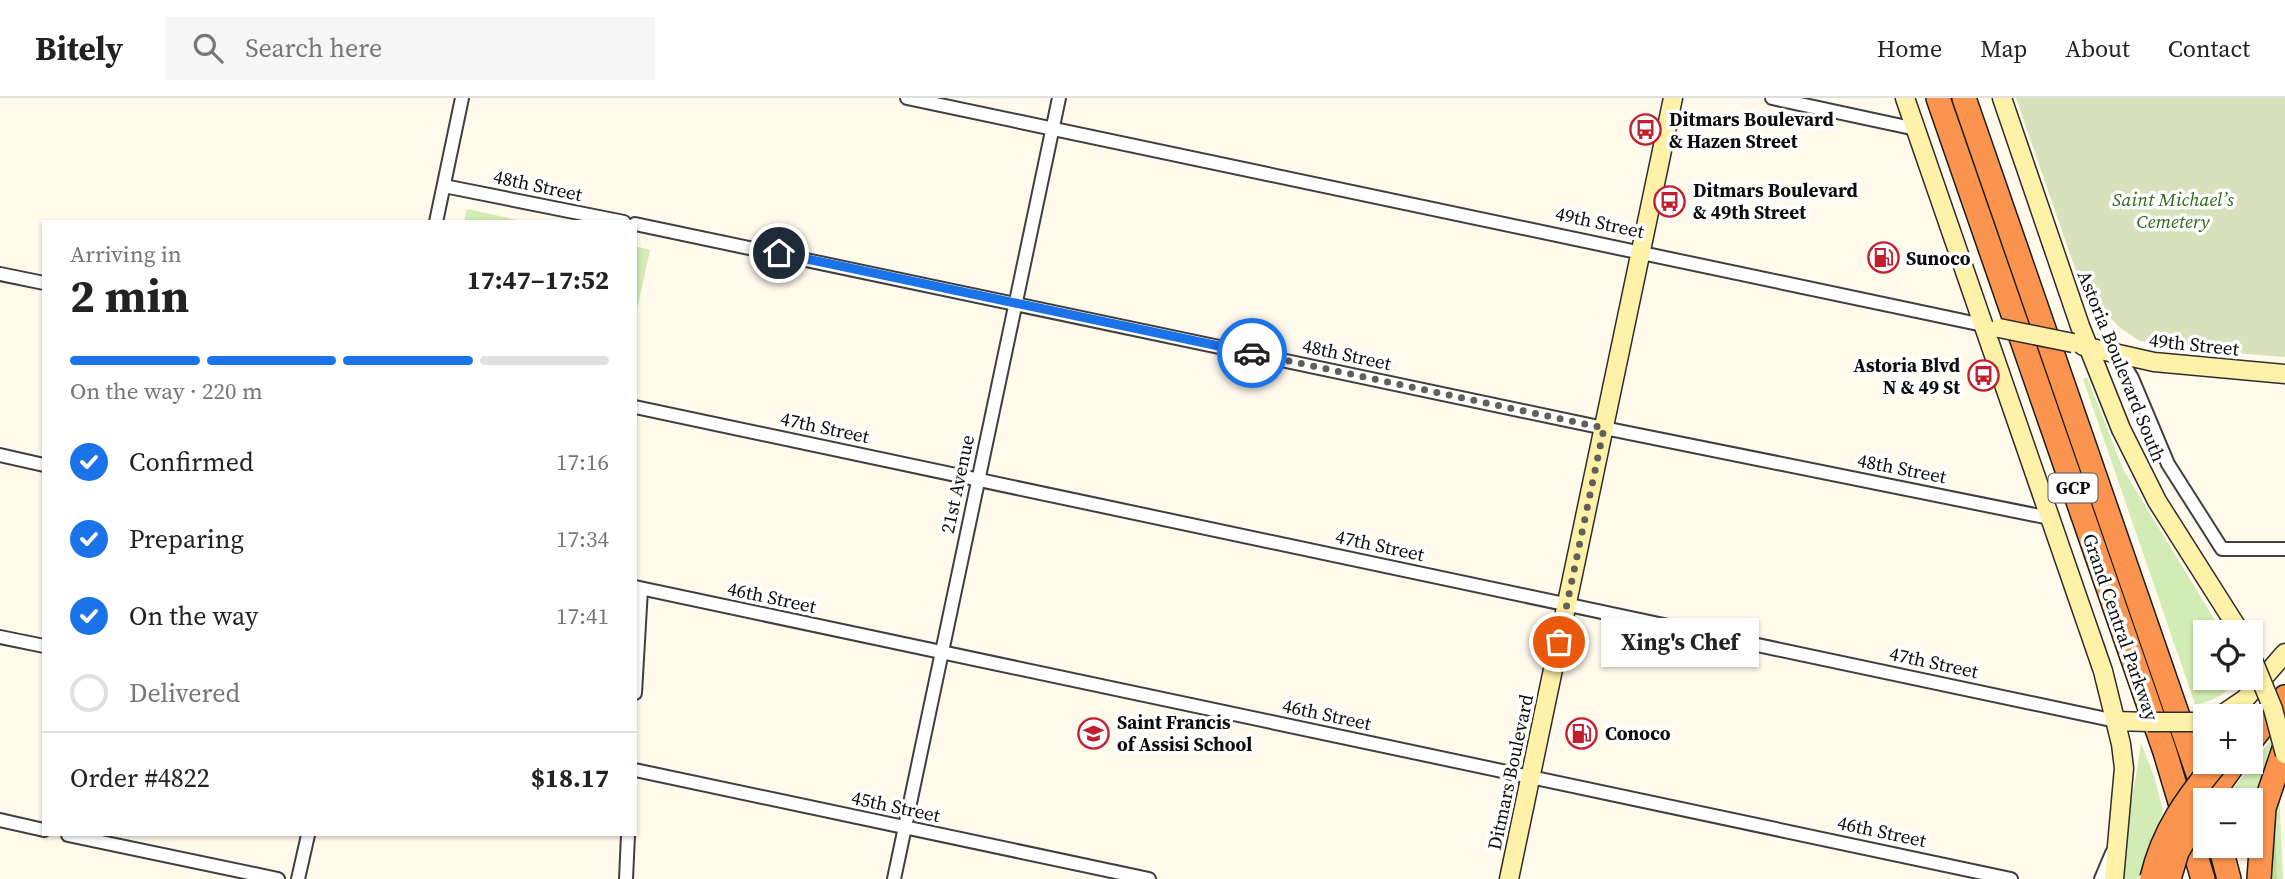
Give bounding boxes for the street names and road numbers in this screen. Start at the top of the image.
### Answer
street label: 48th Street [491,163,586,207]
street label: 49th Street [1553,200,1648,244]
street label: Astoria Boulevard South [2072,266,2172,466]
street label: 49th Street [2148,326,2241,362]
street label: 48th Street [1300,332,1395,376]
street label: 47th Street [778,405,873,449]
street label: 21st Avenue [934,432,980,536]
street label: 48th Street [1855,447,1950,490]
road number: GCP [2048,474,2098,502]
street label: 47th Street [1333,523,1428,567]
street label: Grand Central Parkway [2077,530,2165,724]
street label: 46th Street [725,575,820,619]
street label: 47th Street [1887,640,1982,684]
street label: 46th Street [1280,692,1375,736]
street label: Ditmars Boulevard [1481,692,1539,852]
street label: 45th Street [849,784,944,828]
street label: 46th Street [1835,809,1930,853]

